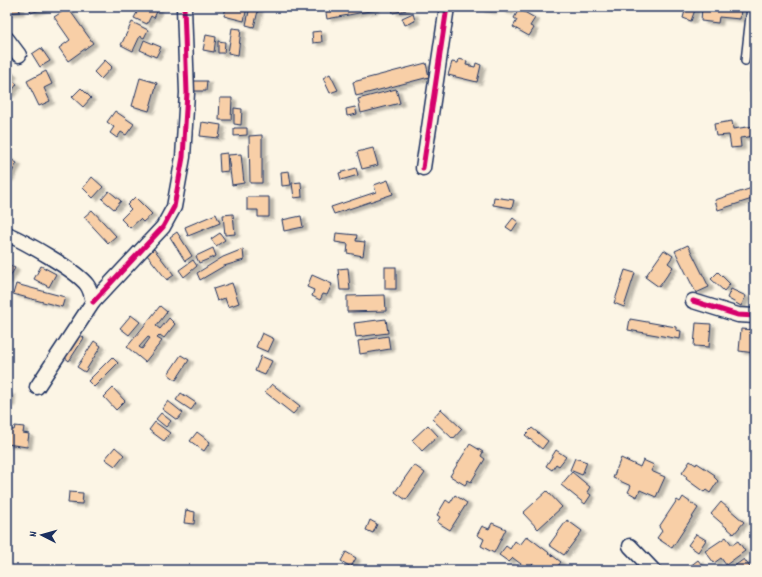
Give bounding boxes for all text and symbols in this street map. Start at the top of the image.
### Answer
north arrow [22,515,62,555]
text: N [26,530,42,538]

